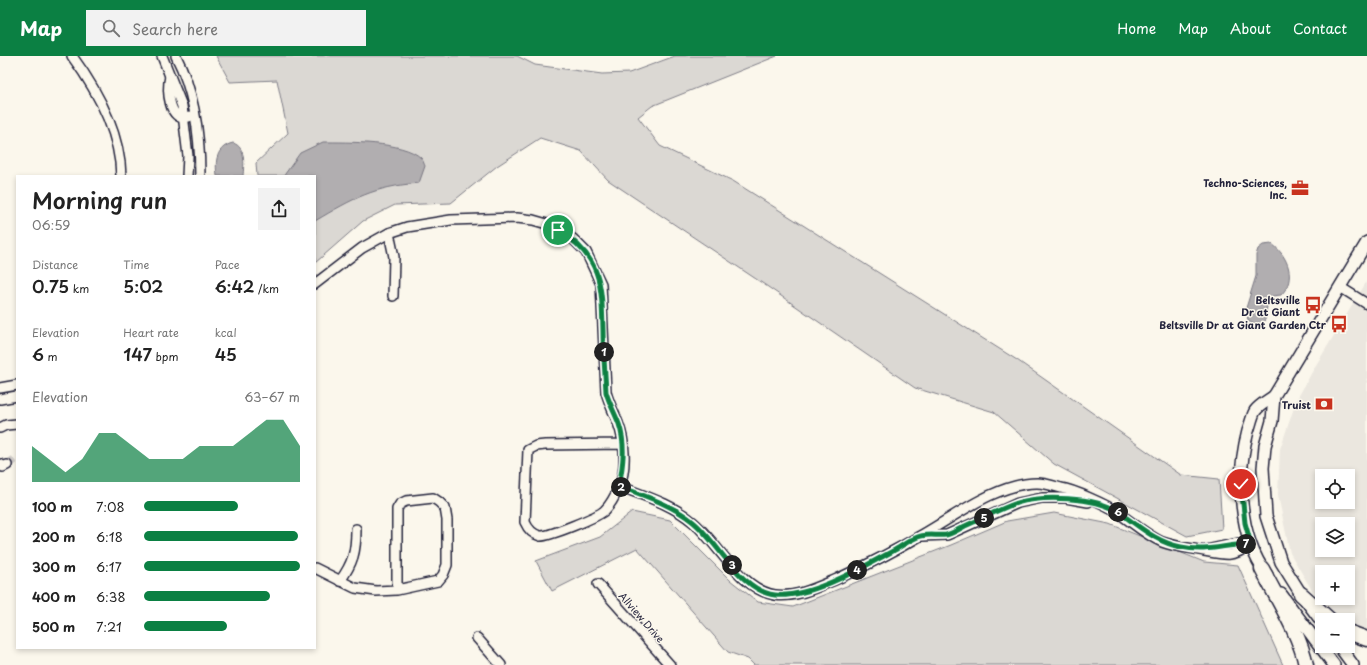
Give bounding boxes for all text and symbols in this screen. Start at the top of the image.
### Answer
search box [86,10,366,46]
text: Map [20,14,62,42]
icon: search [100,17,122,39]
text: Search here [132,17,218,40]
text: Home [1117,18,1156,39]
text: Map [1178,18,1208,39]
text: About [1230,18,1271,39]
text: Contact [1293,18,1347,39]
place label: Techno-Sciences, Inc. [1203,175,1287,202]
office icon: Techno-Sciences, Inc. [1290,178,1310,198]
text: Morning run [32,183,167,216]
button: share [258,188,300,230]
pin [541,213,575,247]
text: 06:59 [32,215,71,234]
icon: arrive [547,219,569,241]
text: Distance [32,256,78,273]
text: Time [123,256,149,273]
text: Pace [215,256,239,273]
text: 0.75 [32,273,69,299]
text: 5:02 [123,273,163,299]
text: 6:42 [215,273,254,299]
text: km [69,280,89,297]
text: /km [254,280,279,297]
place label: Beltsville Dr at Giant [1241,292,1301,319]
bus stop icon: Beltsville Dr at Giant [1303,295,1323,315]
bus stop icon: Beltsville Dr at Giant Garden Ctr [1329,314,1349,334]
place label: Beltsville Dr at Giant Garden Ctr [1159,317,1327,332]
text: Elevation [32,324,79,341]
text: Heart rate [123,324,179,341]
text: kcal [215,324,237,341]
text: 6 [32,341,44,367]
text: 147 [123,341,152,367]
text: 45 [215,341,237,367]
pin: 1 [594,342,614,362]
text: 1 [601,343,607,360]
text: m [44,348,58,365]
text: bpm [152,348,179,365]
text: Elevation [32,387,88,406]
text: 63–67 m [244,387,300,406]
bank icon: Truist [1314,394,1334,414]
place label: Truist [1282,397,1311,412]
pin [1224,467,1258,501]
map controls [1315,469,1355,653]
button: locate [1315,469,1355,509]
icon: check [1230,473,1252,495]
pin: 2 [611,477,631,497]
text: 2 [617,478,625,495]
text: 100 m [32,497,73,516]
text: 7:08 [96,497,125,516]
pin: 6 [1108,502,1128,522]
text: 6 [1114,503,1122,520]
pin: 5 [974,508,994,528]
text: 5 [980,509,988,526]
button: layers [1315,517,1355,557]
text: 200 m [32,527,76,546]
text: 6:18 [96,527,123,546]
pin: 7 [1236,534,1256,554]
text: 7 [1243,535,1249,552]
pin: 3 [722,555,742,575]
text: 3 [728,556,736,573]
text: 300 m [32,557,76,576]
text: 6:17 [96,557,122,576]
pin: 4 [847,560,867,580]
text: 4 [853,561,861,578]
button: + [1315,565,1355,605]
text: 400 m [32,587,76,606]
text: 6:38 [96,587,126,606]
street label: Allview Drive [616,588,668,646]
button: − [1315,613,1355,653]
text: 500 m [32,617,75,636]
text: 7:21 [96,617,122,636]

